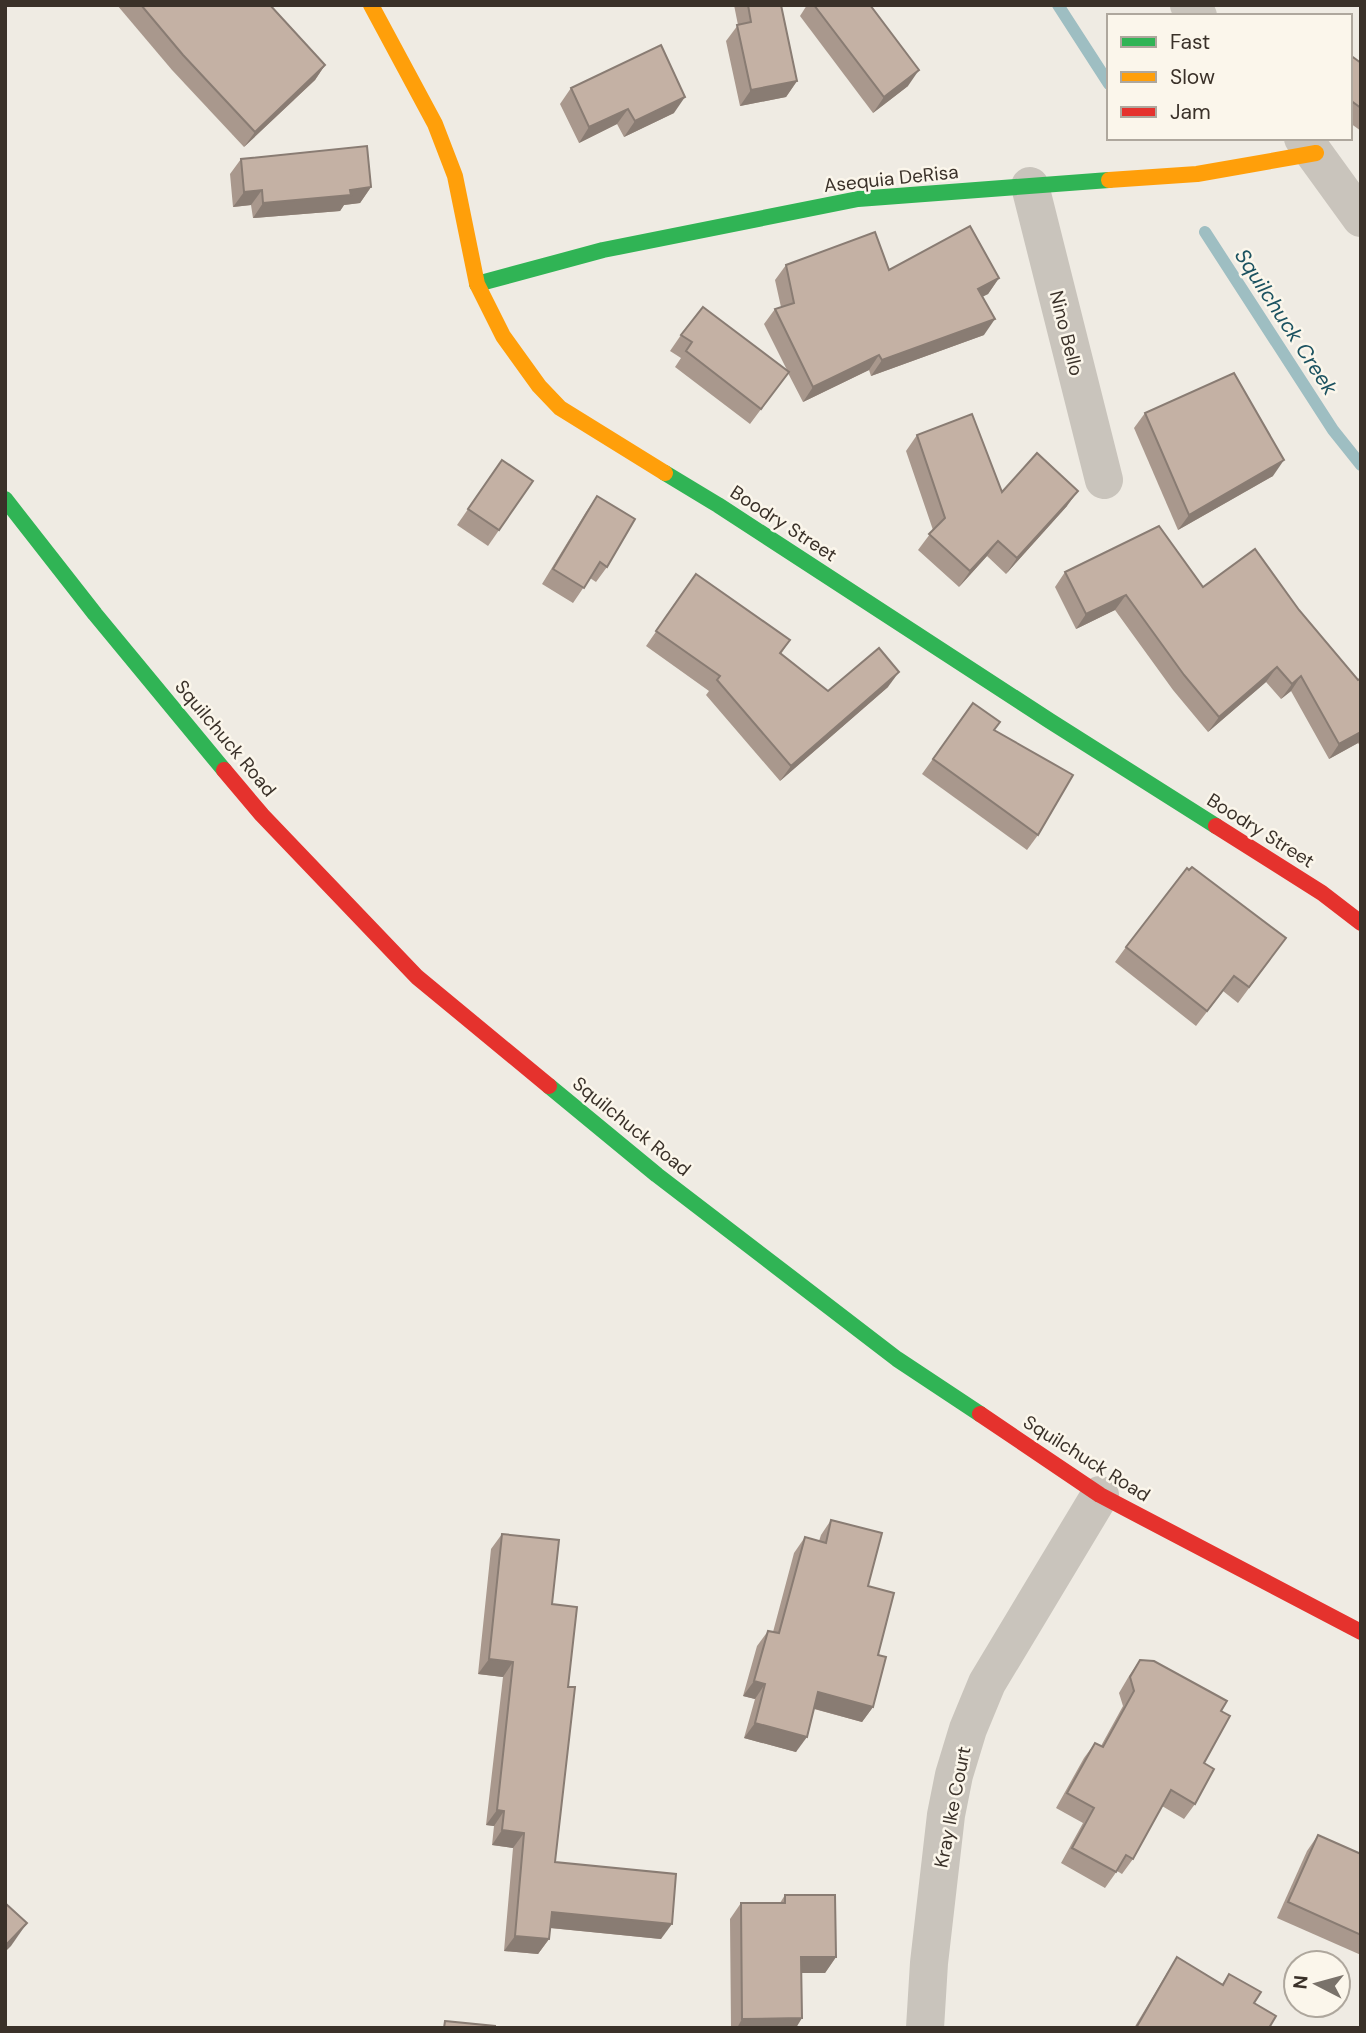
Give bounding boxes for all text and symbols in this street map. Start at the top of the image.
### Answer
legend [1107,14,1352,140]
text: Fast [1170,28,1210,56]
text: Slow [1170,63,1215,91]
text: Jam [1170,98,1211,126]
street label: Asequia DeRisa [822,159,960,198]
water label: Squilchuck Creek [1228,243,1344,401]
street label: Nino Bello [1044,288,1089,378]
street label: Boodry Street [726,480,842,567]
street label: Squilchuck Road [169,675,282,802]
street label: Boodry Street [1202,787,1319,873]
street label: Squilchuck Road [567,1071,696,1182]
street label: Squilchuck Road [1019,1409,1155,1507]
street label: Kray Ike Court [928,1744,977,1870]
north arrow [1282,1949,1352,2019]
text: N [1287,1974,1314,1990]

